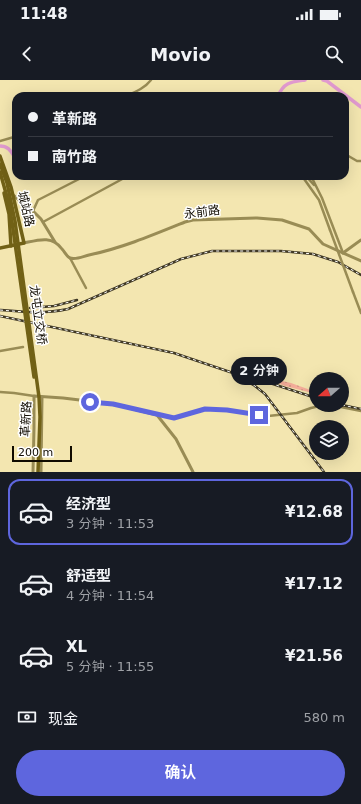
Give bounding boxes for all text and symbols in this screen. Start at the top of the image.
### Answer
text: 11:48 [20,5,68,23]
icon: back [16,43,38,65]
icon: search [323,43,345,65]
text: Movio [150,44,211,65]
text: 革新路 [52,110,97,128]
text: 南竹路 [52,148,97,166]
street label: 城站路 [15,190,37,228]
street label: 永前路 [183,203,221,221]
street label: 龙屯立交桥 [27,284,49,346]
callout: 2 分钟 [231,357,287,385]
text: 2 分钟 [239,363,279,378]
north arrow [309,372,349,412]
map controls [309,372,349,460]
route start [81,393,99,411]
street label: 革新路 [18,401,34,437]
route end [250,406,268,424]
button: layers [309,420,349,460]
scale bar [12,444,72,463]
text: 200 m [18,446,53,459]
icon: car [18,494,54,530]
text: 经济型 [66,495,111,513]
text: ¥12.68 [285,503,343,521]
text: 3 分钟 · 11:53 [66,516,154,531]
icon: car [18,566,54,602]
text: 舒适型 [66,567,111,585]
text: ¥17.12 [285,575,343,593]
text: 4 分钟 · 11:54 [66,588,154,603]
icon: car [18,638,54,674]
text: XL [66,638,87,656]
text: ¥21.56 [285,647,343,665]
text: 5 分钟 · 11:55 [66,659,154,674]
icon: cash [16,706,38,728]
text: 现金 [48,710,78,728]
text: 580 m [303,710,345,725]
button: 确认 [16,750,345,796]

